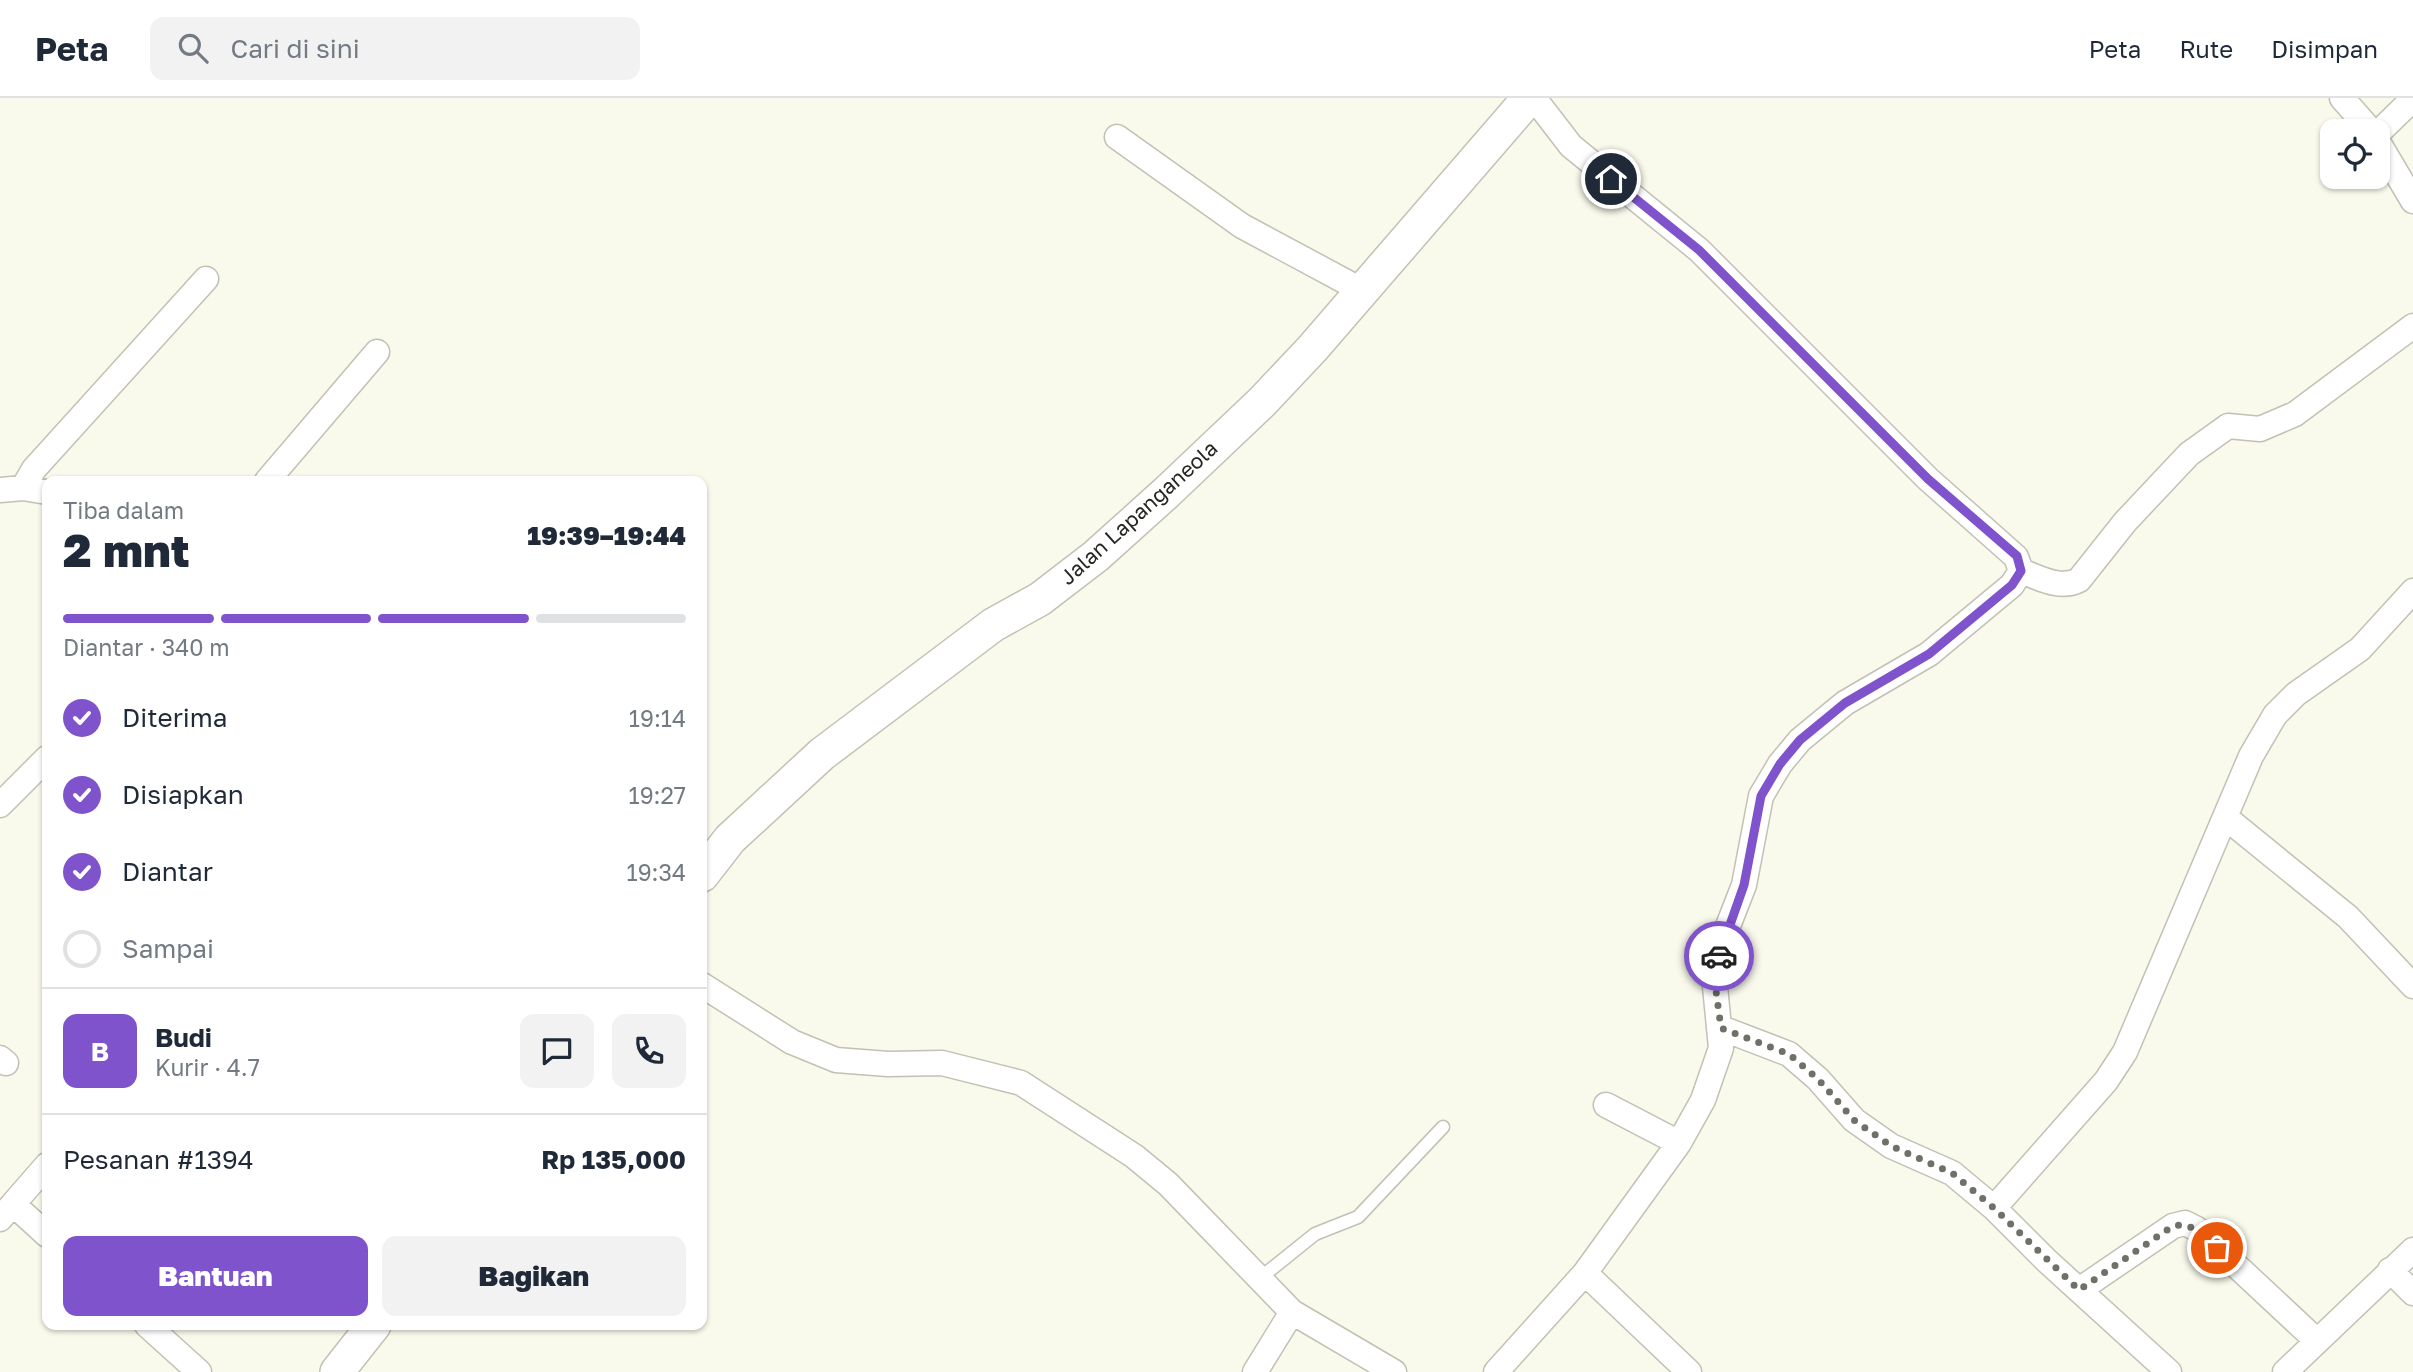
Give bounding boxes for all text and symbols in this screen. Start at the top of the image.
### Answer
search box [150,17,640,80]
text: Peta [35,29,108,68]
icon: search [174,29,212,67]
text: Cari di sini [230,33,360,64]
text: Peta [2089,34,2141,63]
text: Rute [2179,34,2233,63]
text: Disimpan [2271,34,2378,63]
map controls [2320,119,2390,189]
button: locate [2320,119,2390,189]
pin [1581,149,1641,209]
icon: home [1592,160,1630,198]
street label: Jalan Lapanganeola [1054,435,1222,590]
text: Tiba dalam [63,496,184,524]
text: 19:39–19:44 [527,520,686,551]
text: 2 mnt [63,522,190,577]
text: Diantar · 340 m [63,633,230,661]
icon: check [63,699,101,737]
text: Diterima [122,702,227,733]
text: 19:14 [629,704,686,732]
icon: check [63,776,101,814]
text: Disiapkan [122,779,244,810]
text: 19:27 [629,781,686,809]
icon: check [63,853,101,891]
text: Diantar [122,856,213,887]
text: 19:34 [627,858,686,886]
courier [1684,921,1754,991]
text: Sampai [122,933,214,964]
icon: car [1700,937,1738,975]
button: chat [520,1014,594,1088]
button: phone [612,1014,686,1088]
text: Budi [155,1022,212,1053]
text: B [91,1036,109,1067]
text: Kurir · 4.7 [155,1053,260,1081]
text: Pesanan #1394 [63,1144,254,1175]
text: Rp 135,000 [541,1144,686,1175]
pin [2187,1218,2247,1278]
icon: bag [2198,1229,2236,1267]
button: Bantuan [63,1236,368,1316]
button: Bagikan [382,1236,686,1316]

